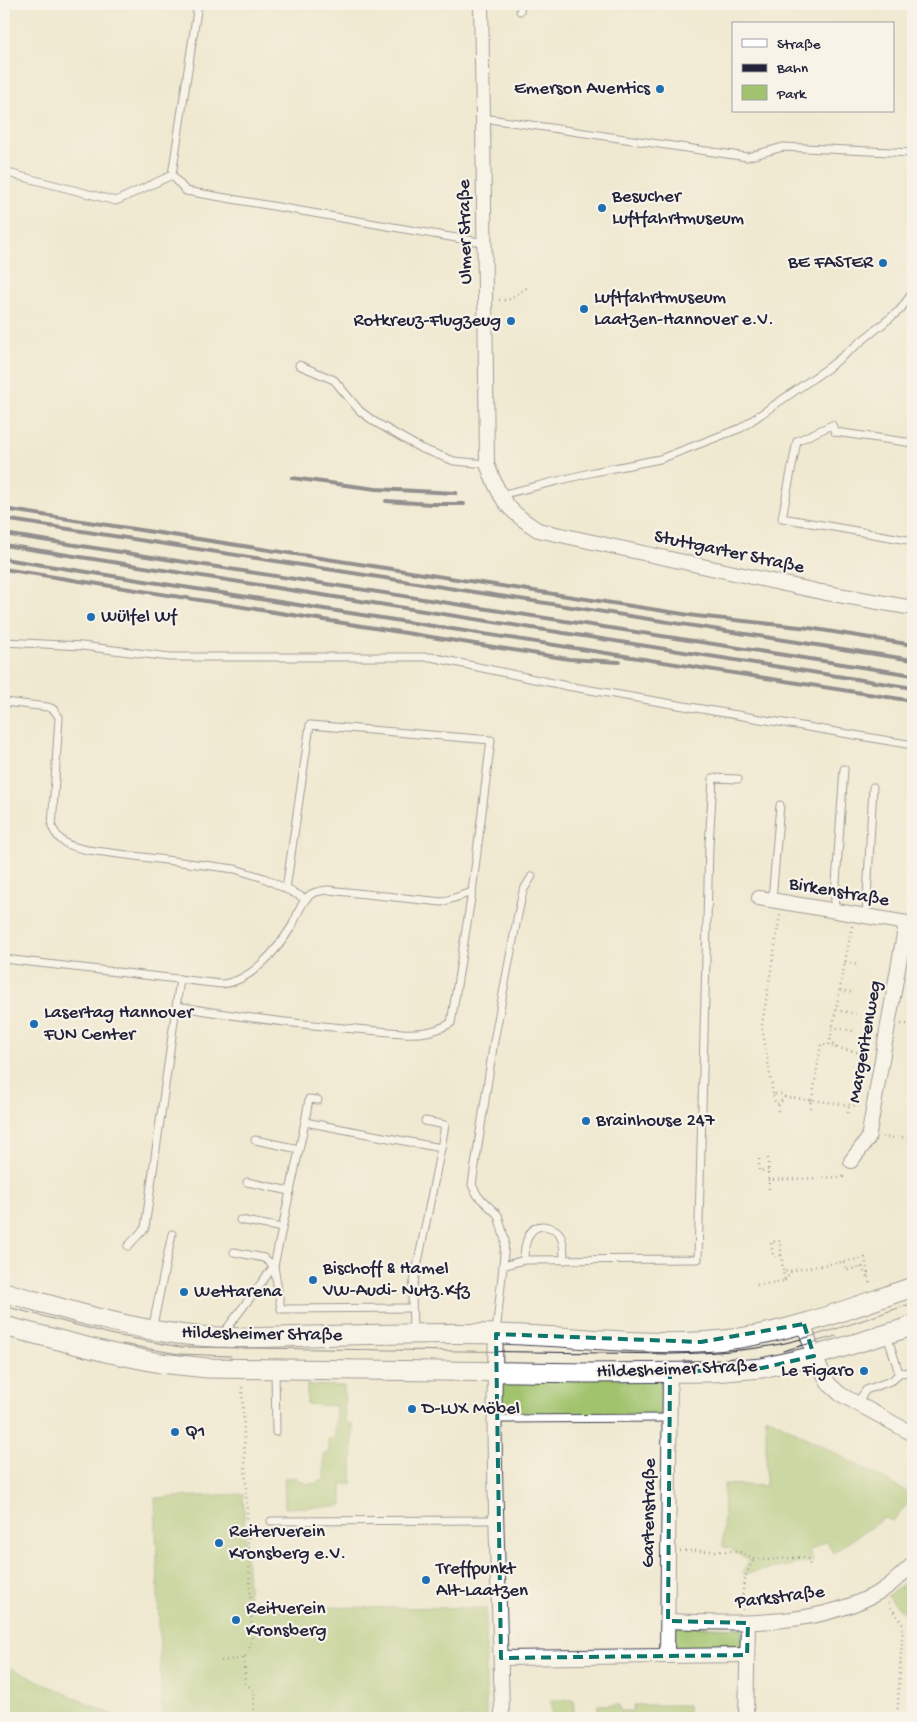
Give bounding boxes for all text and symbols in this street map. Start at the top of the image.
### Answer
legend [732,22,894,112]
text: Straße [777,36,821,54]
text: Bahn [776,60,808,78]
place label: Emerson Aventics [514,78,651,101]
marker: Emerson Aventics [654,83,666,95]
text: Park [776,86,807,104]
street label: Ulmer Straße [454,179,478,285]
place label: Besucher Luftfahrtmuseum [611,186,745,231]
marker: Besucher Luftfahrtmuseum [596,202,608,214]
place label: BE FASTER [787,252,874,275]
marker: BE FASTER [877,257,889,269]
place label: Luftfahrtmuseum Laatzen-Hannover e.V. [594,287,774,332]
marker: Luftfahrtmuseum Laatzen-Hannover e.V. [578,303,590,315]
place label: Rotkreuz-Flugzeug [354,310,501,333]
marker: Rotkreuz-Flugzeug [505,315,517,327]
street label: Stuttgarter Straße [652,526,806,580]
place label: Wülfel Wf [101,606,179,629]
marker: Wülfel Wf [85,611,97,623]
street label: Birkenstraße [786,873,891,913]
street label: Margeritenweg [844,979,888,1105]
place label: Lasertag Hannover FUN Center [43,1002,195,1047]
marker: Lasertag Hannover FUN Center [28,1018,40,1030]
place label: Brainhouse 247 [595,1110,716,1133]
marker: Brainhouse 247 [580,1115,592,1127]
place label: Bischoff & Hamel VW-Audi- Nutz.Kfz [322,1258,470,1303]
marker: Bischoff & Hamel VW-Audi- Nutz.Kfz [307,1274,319,1286]
place label: Wettarena [194,1281,284,1304]
marker: Wettarena [178,1286,190,1298]
street label: Hildesheimer Straße [181,1322,343,1348]
street label: Hildesheimer Straße [596,1356,758,1384]
place label: Le Figaro [781,1360,854,1383]
marker: Le Figaro [858,1365,870,1377]
place label: D-LUX Möbel [420,1398,520,1421]
marker: D-LUX Möbel [406,1403,418,1415]
place label: Q1 [185,1421,205,1444]
marker: Q1 [169,1426,181,1438]
street label: Gartenstraße [638,1458,662,1568]
place label: Reiterverein Kronsberg e.V. [229,1521,346,1566]
marker: Reiterverein Kronsberg e.V. [213,1537,225,1549]
place label: Treffpunkt Alt-Laatzen [435,1558,528,1603]
marker: Treffpunkt Alt-Laatzen [420,1574,432,1586]
street label: Parkstraße [733,1581,826,1615]
place label: Reitverein Kronsberg [246,1598,327,1643]
marker: Reitverein Kronsberg [230,1614,242,1626]

